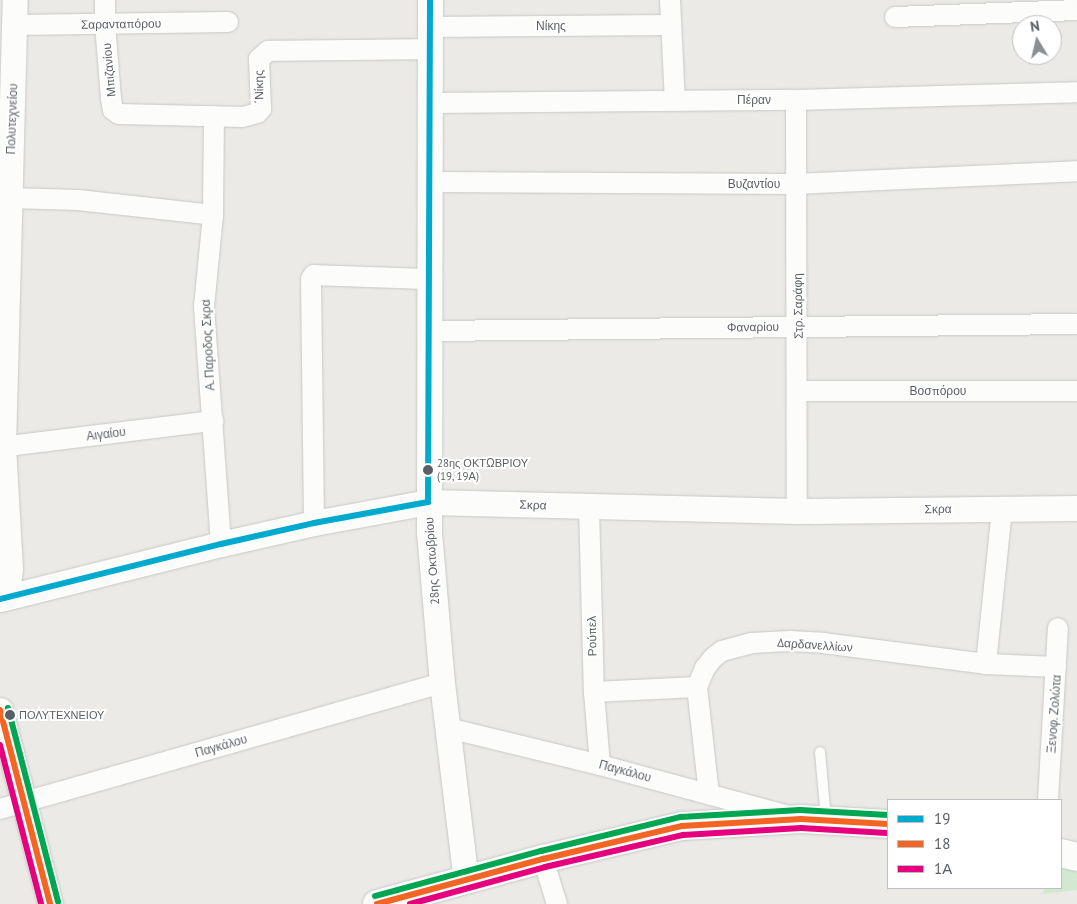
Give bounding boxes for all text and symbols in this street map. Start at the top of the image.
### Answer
north arrow [1012,15,1062,65]
street label: Σαρανταπόρου [81,16,161,32]
text: N [1029,17,1041,36]
street label: Νίκης [536,19,566,33]
street label: Μπιζανίου [99,42,119,98]
street label: ΄Νίκης [252,70,266,104]
street label: Πολυτεχνείου [4,83,20,155]
street label: Πέραν [737,93,771,107]
street label: Βυζαντίου [728,177,780,191]
street label: Στρ. Σαράφη [790,273,806,339]
street label: Α. Παροδος Σκρα [198,298,218,392]
street label: Φαναρίου [727,319,779,335]
street label: Βοσπόρου [910,384,966,398]
street label: Αιγαίου [86,424,126,444]
place label: 28ης ΟΚΤΩΒΡΙΟΥ (19, 19Α) [437,457,528,483]
marker: 28ης ΟΚΤΩΒΡΙΟΥ (19, 19Α) [423,465,433,475]
street label: Σκρα [519,497,547,513]
street label: Σκρα [924,502,952,516]
street label: 28ης Οκτωβρίου [422,517,442,605]
street label: Ρούπελ [584,616,600,656]
street label: Δαρδανελλίων [777,635,853,655]
street label: Ξενοφ. Ζολώτα [1044,674,1064,754]
place label: ΠΟΛΥΤΕΧΝΕΙΟΥ [19,708,104,722]
marker: ΠΟΛΥΤΕΧΝΕΙΟΥ [5,710,15,720]
street label: Παγκάλου [193,732,249,760]
street label: Παγκάλου [597,757,653,785]
legend [887,799,1062,889]
text: 19 [934,809,950,828]
text: 18 [934,834,950,853]
text: 1Α [934,859,952,878]

